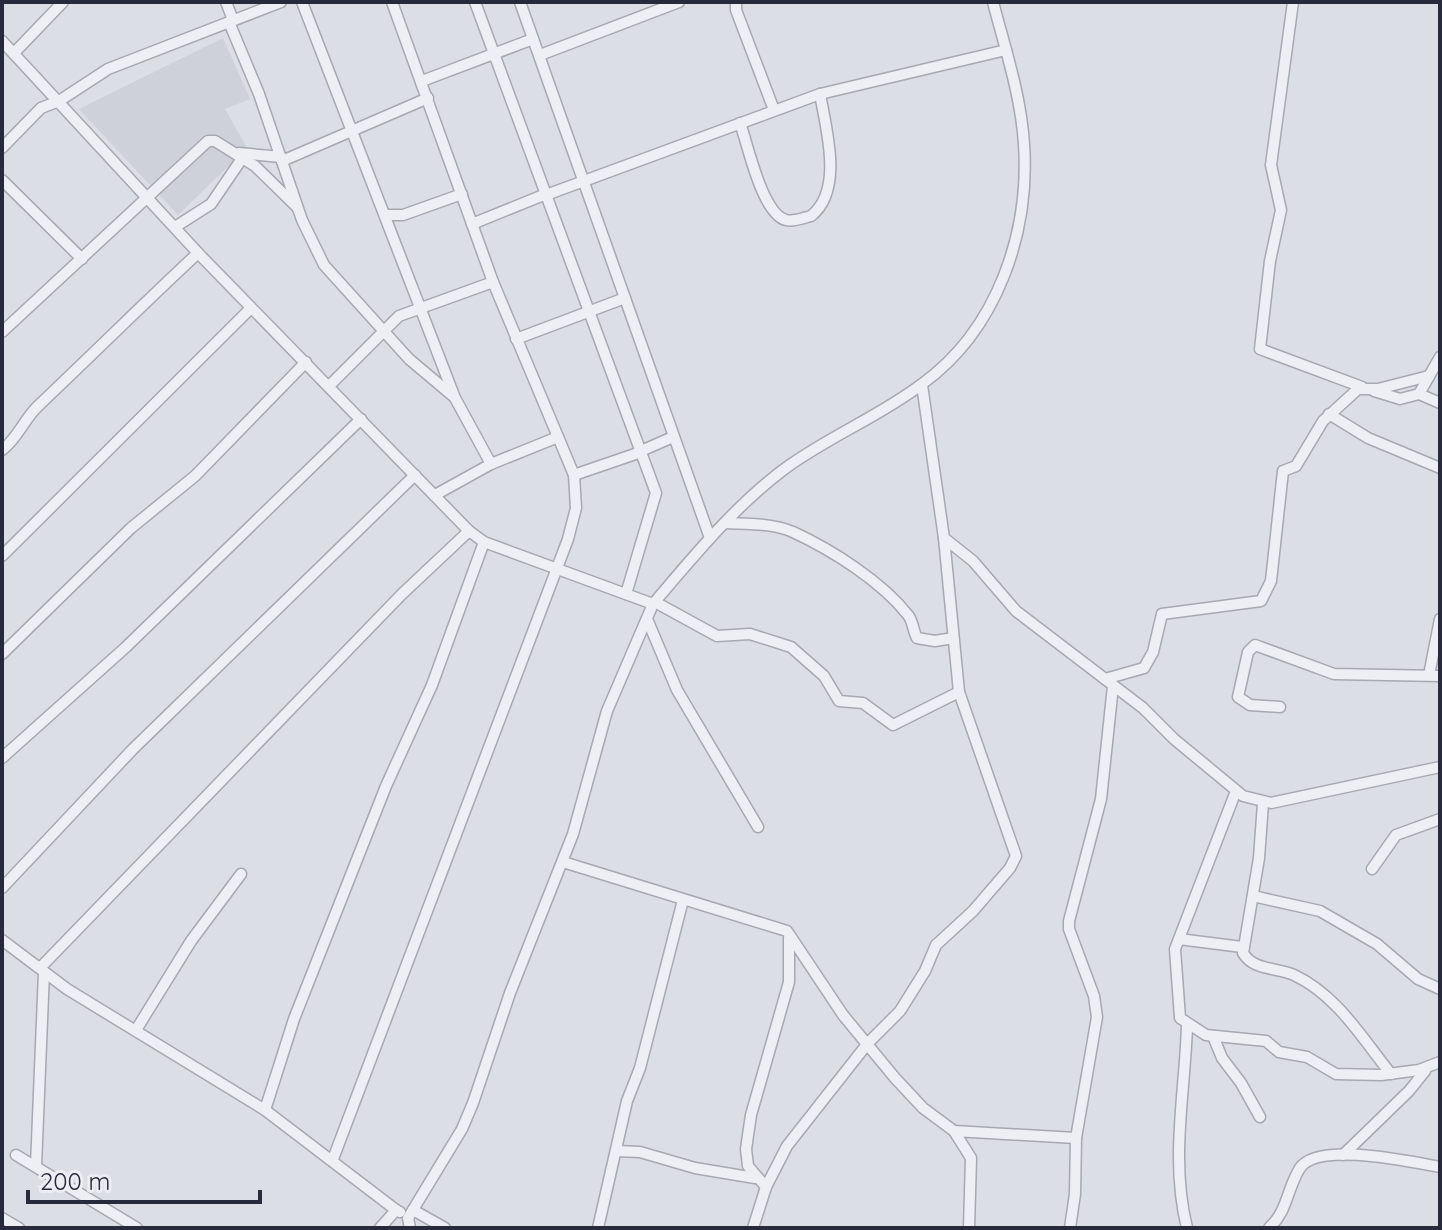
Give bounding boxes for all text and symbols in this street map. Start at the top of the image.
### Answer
scale bar [28,1154,260,1204]
text: 200 m [40,1166,110,1196]

